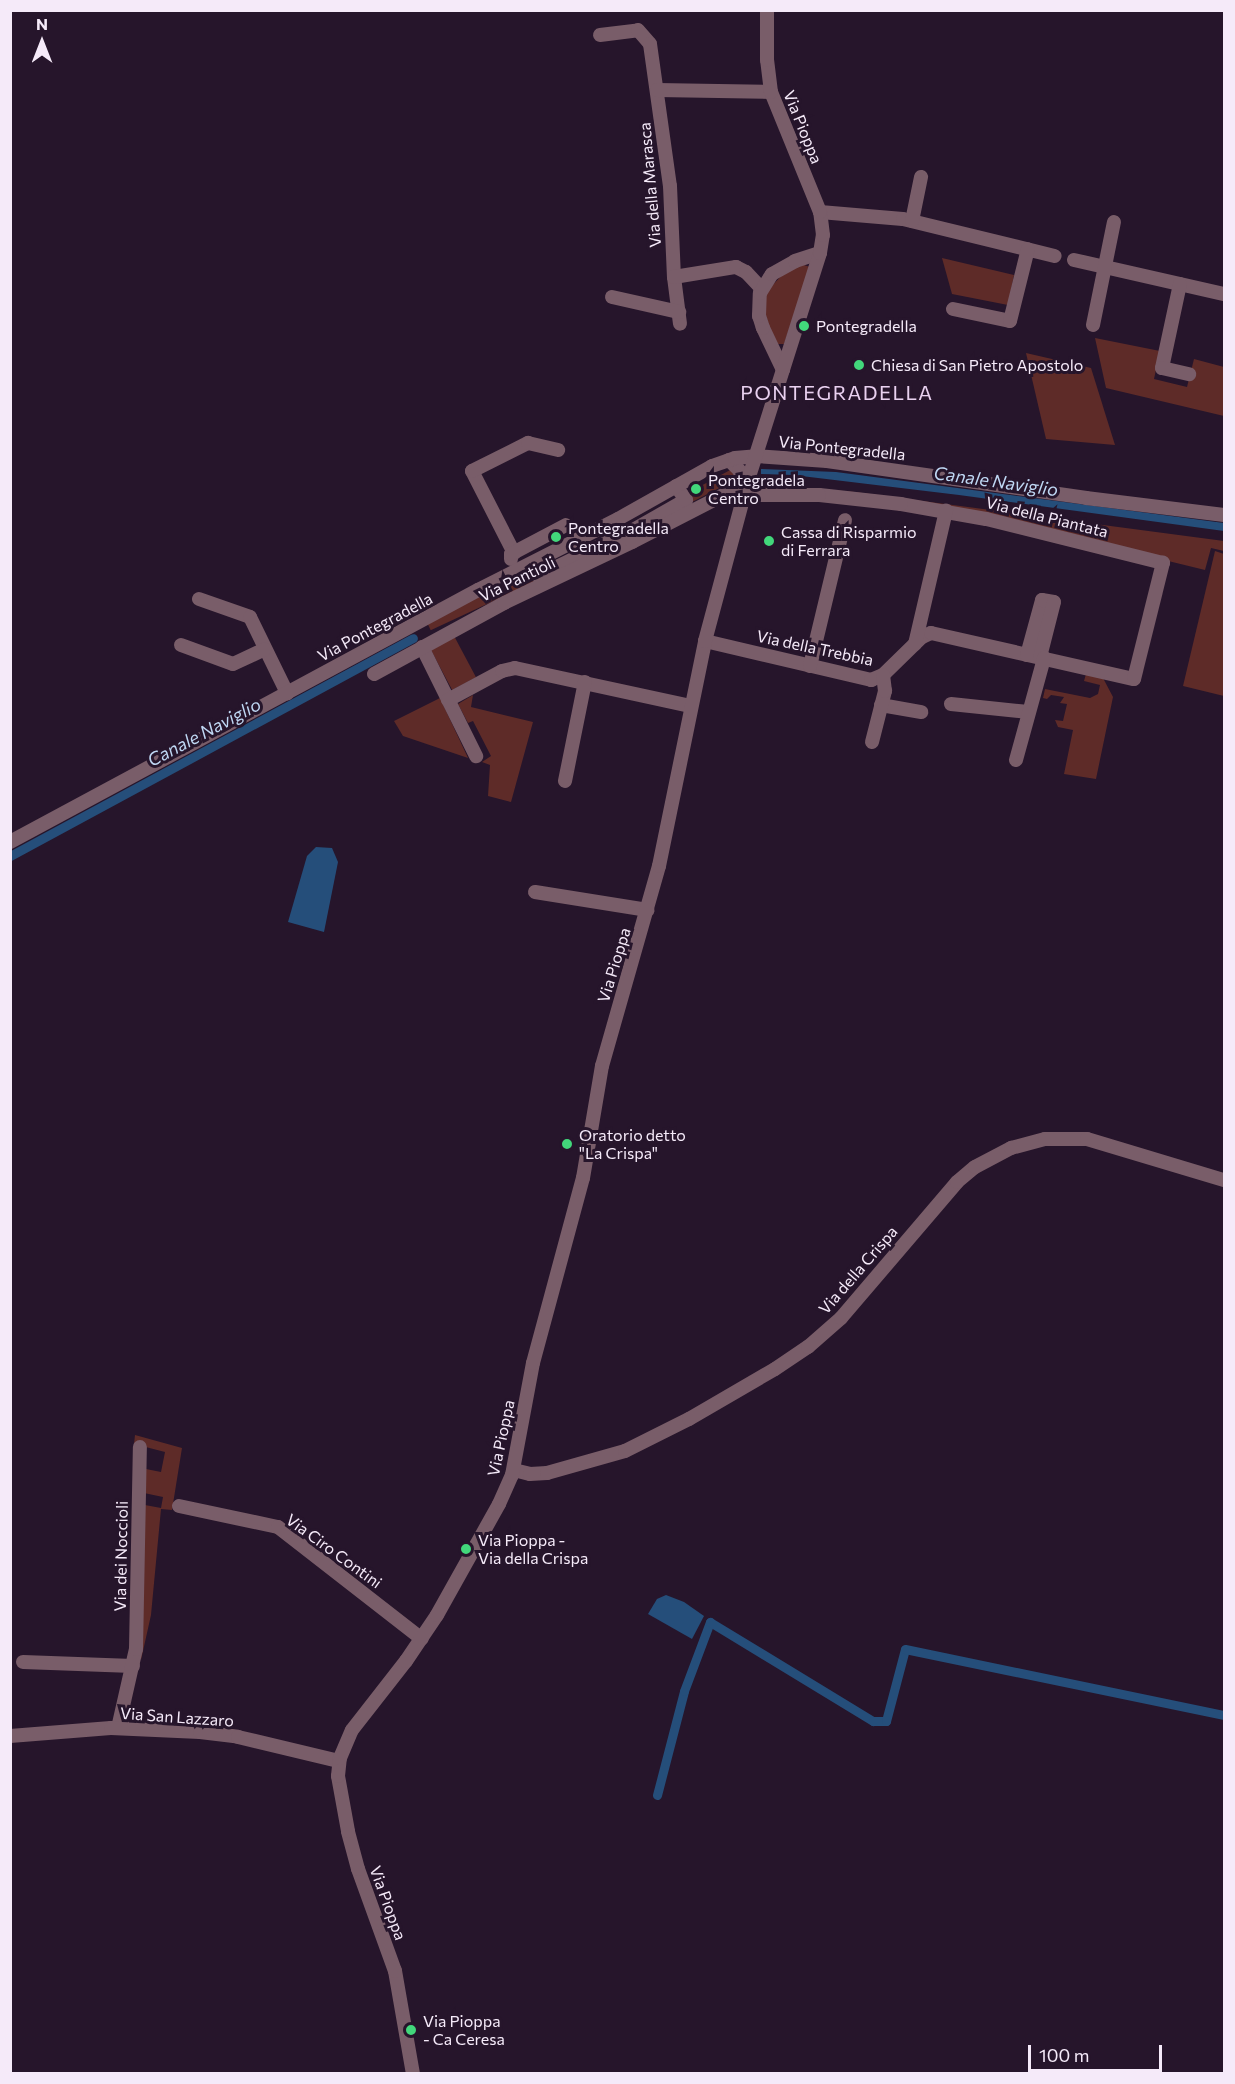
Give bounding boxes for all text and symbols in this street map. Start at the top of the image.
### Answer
north arrow [12,12,72,72]
text: N [36,14,48,33]
street label: Via Pioppa [780,87,826,167]
street label: Via della Marasca [635,122,665,248]
place label: Pontegradella [816,316,917,336]
marker: Pontegradella [797,319,811,333]
place label: Chiesa di San Pietro Apostolo [871,355,1083,375]
marker: Chiesa di San Pietro Apostolo [852,358,866,372]
district label: PONTEGRADELLA [740,380,934,404]
street label: Via Pontegradella [778,432,906,464]
water label: Canale Naviglio [933,462,1059,500]
place label: Pontegradela Centro [708,470,805,508]
marker: Pontegradela Centro [689,482,703,496]
street label: Via della Piantata [984,493,1110,541]
place label: Pontegradella Centro [568,518,669,556]
place label: Cassa di Risparmio di Ferrara [781,522,917,560]
marker: Pontegradella Centro [549,530,563,544]
marker: Cassa di Risparmio di Ferrara [762,534,776,548]
street label: Via Pantioli [476,552,558,606]
street label: Via Pontegradella [314,589,436,665]
street label: Via della Trebbia [755,626,875,670]
water label: Canale Naviglio [144,693,264,771]
street label: Via Pioppa [593,925,635,1005]
place label: Oratorio detto "La Crispa" [579,1125,686,1163]
marker: Oratorio detto "La Crispa" [560,1137,574,1151]
street label: Via della Crispa [815,1222,901,1318]
street label: Via Pioppa [484,1398,518,1478]
street label: Via dei Noccioli [110,1501,132,1611]
street label: Via Ciro Contini [282,1510,386,1592]
place label: Via Pioppa - Via della Crispa [478,1530,588,1568]
marker: Via Pioppa - Via della Crispa [459,1542,473,1556]
street label: Via San Lazzaro [119,1703,235,1731]
street label: Via Pioppa [366,1863,410,1943]
place label: Via Pioppa - Ca Ceresa [423,2011,505,2049]
marker: Via Pioppa - Ca Ceresa [404,2023,418,2037]
scale bar [1031,2033,1164,2071]
text: 100 m [1039,2044,1089,2066]

